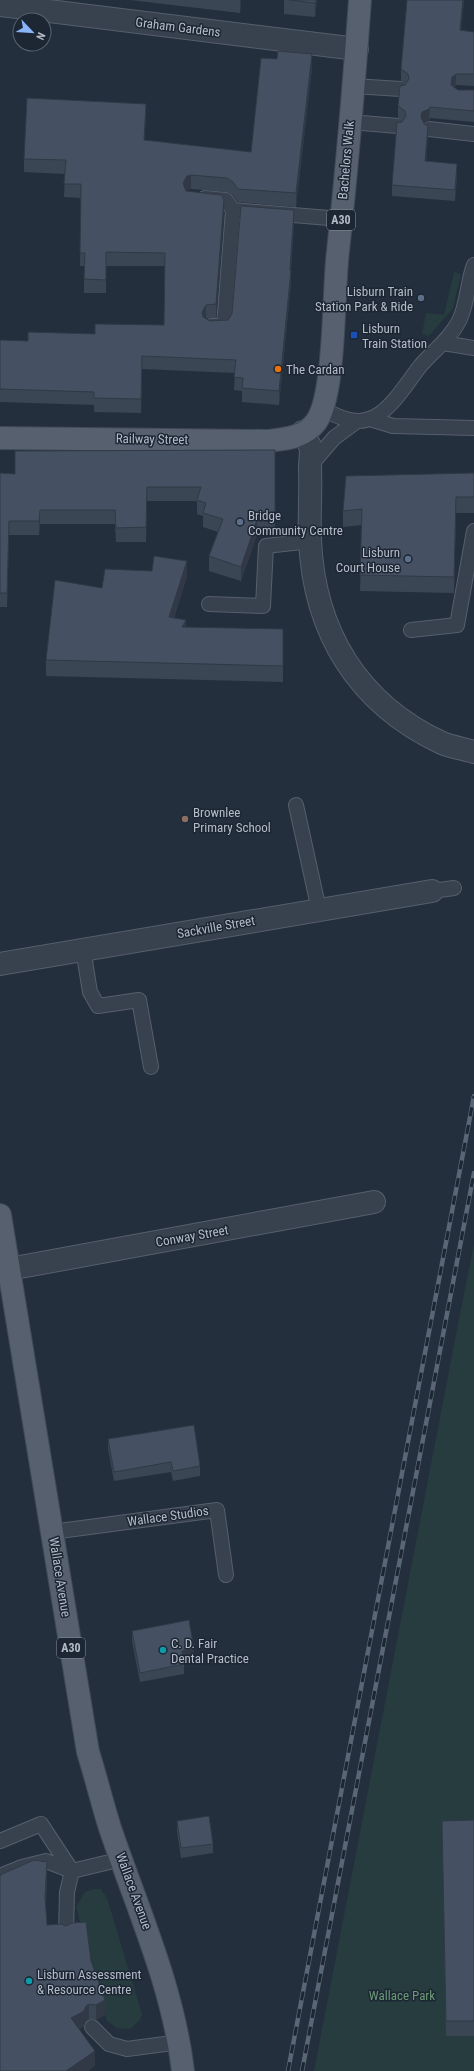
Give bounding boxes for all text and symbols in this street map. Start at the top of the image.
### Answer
north arrow [12,12,52,52]
street label: Graham Gardens [135,14,221,40]
text: N [33,30,48,42]
street label: Bachelors Walk [335,120,357,200]
road number: A30 [327,210,355,230]
place label: Lisburn Train Station Park & Ride [315,284,413,314]
marker: Lisburn Train Station Park & Ride [416,293,426,303]
place label: Lisburn Train Station [362,321,427,351]
marker: Lisburn Train Station [349,330,359,340]
place label: The Cardan [286,362,345,377]
marker: The Cardan [273,364,283,374]
street label: Railway Street [116,431,189,447]
place label: Bridge Community Centre [248,508,343,538]
marker: Bridge Community Centre [235,517,245,527]
place label: Lisburn Court House [336,545,400,575]
marker: Lisburn Court House [403,554,413,564]
place label: Brownlee Primary School [193,805,271,835]
marker: Brownlee Primary School [180,814,190,824]
street label: Sackville Street [176,913,256,941]
street label: Conway Street [154,1222,230,1250]
street label: Wallace Studios [126,1503,210,1529]
street label: Wallace Avenue [46,1536,74,1618]
place label: C. D. Fair Dental Practice [171,1636,249,1666]
road number: A30 [57,1638,85,1658]
marker: C. D. Fair Dental Practice [158,1645,168,1655]
street label: Wallace Avenue [113,1851,155,1931]
place label: Lisburn Assessment & Resource Centre [37,1967,142,1997]
marker: Lisburn Assessment & Resource Centre [24,1976,34,1986]
park label: Wallace Park [369,1988,435,2003]

